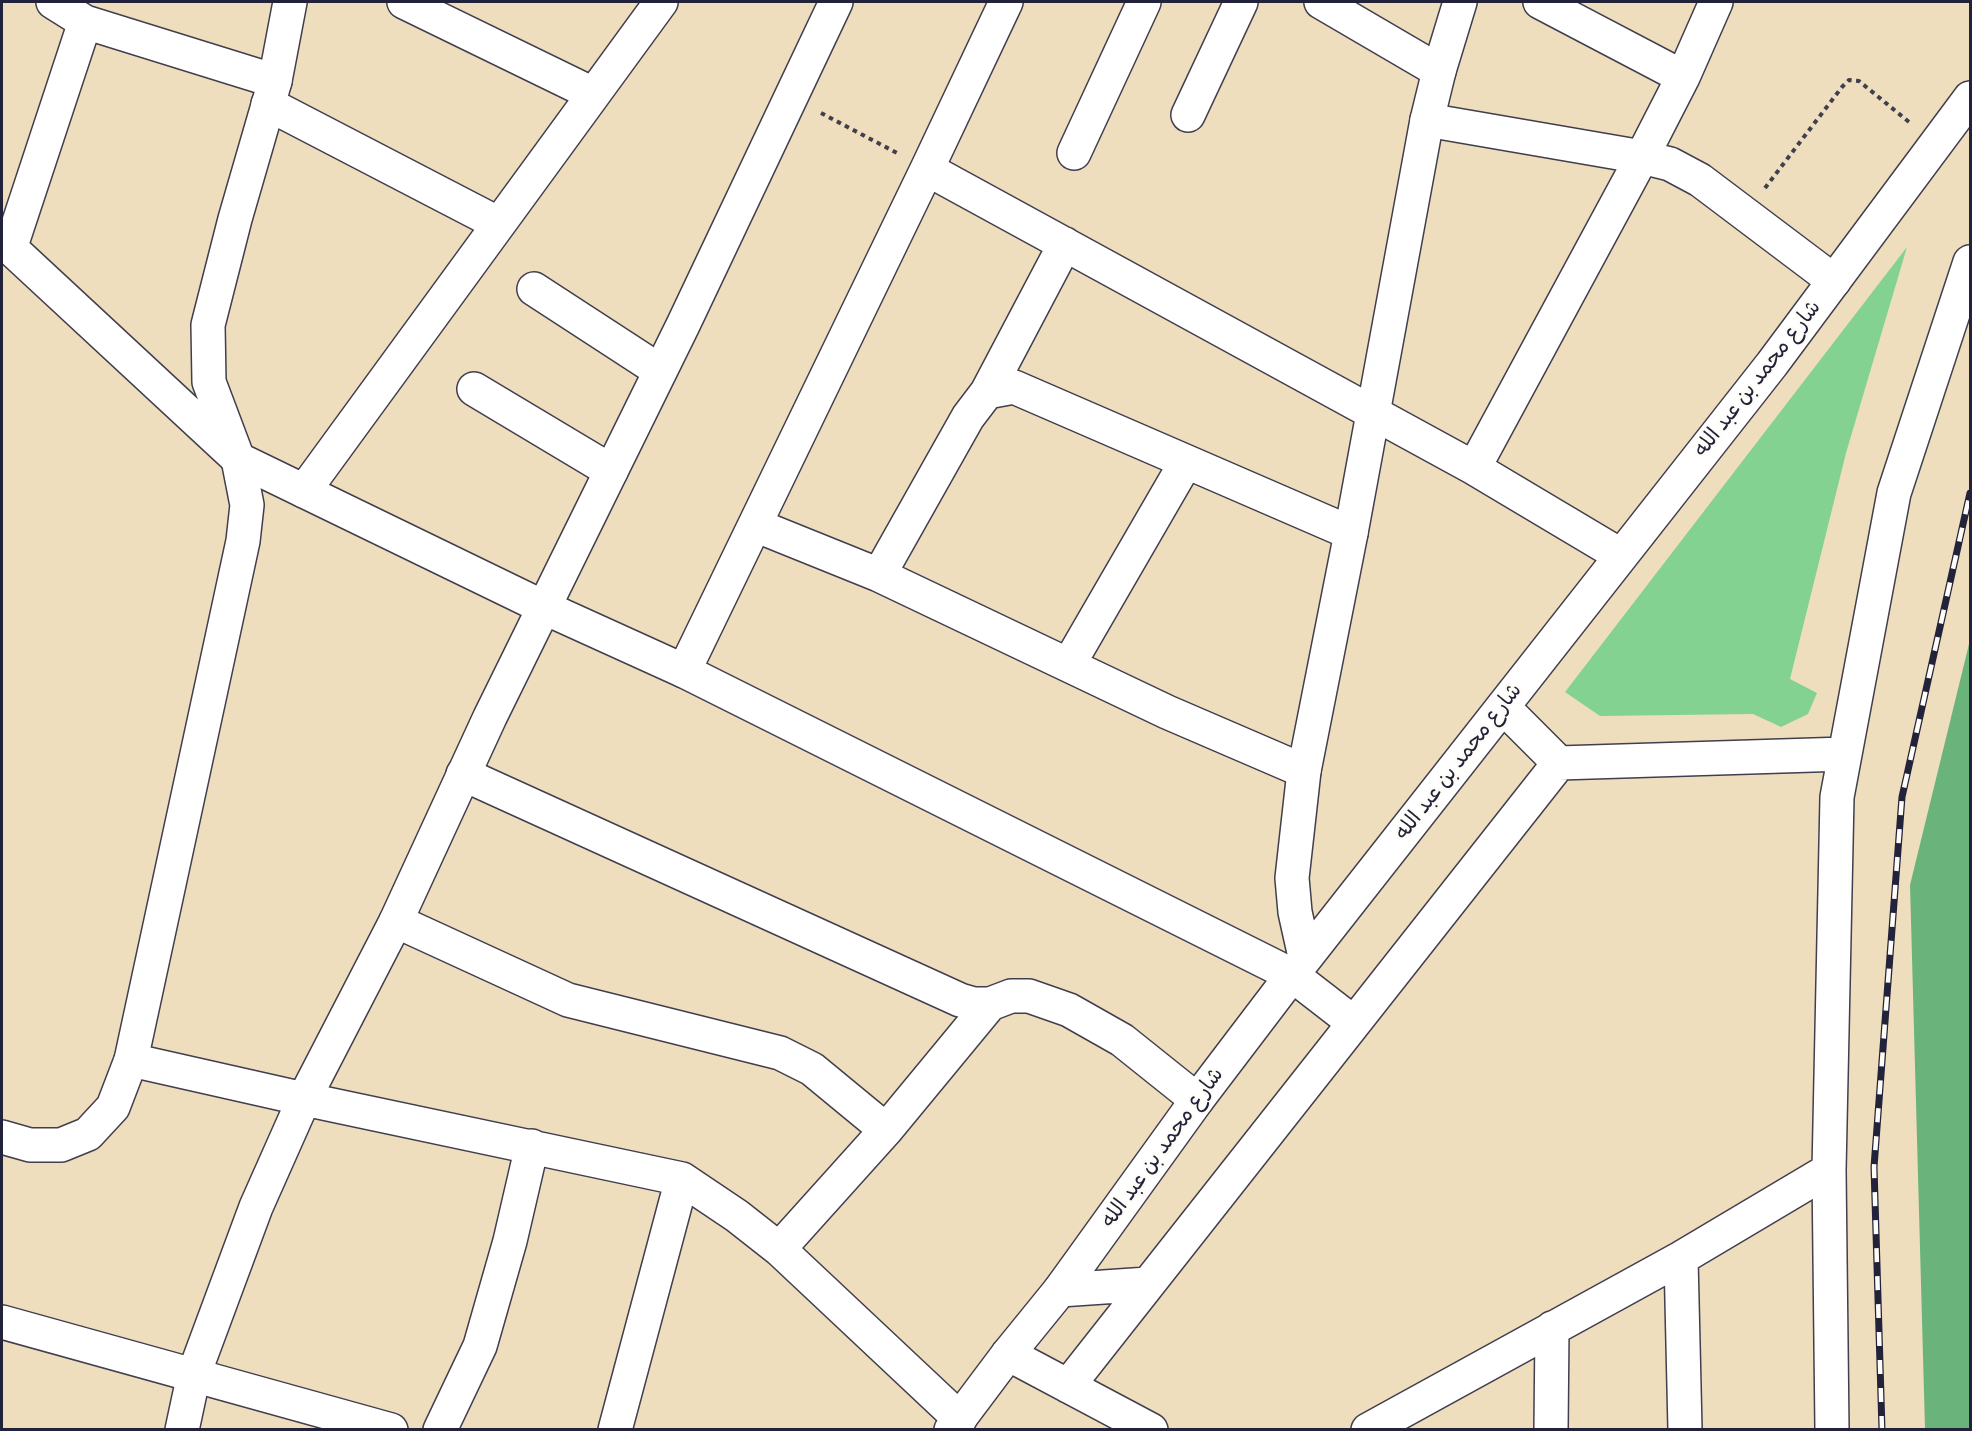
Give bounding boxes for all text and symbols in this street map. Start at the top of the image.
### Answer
street label: شارع محمد بن عبد الله [1689,296,1827,462]
street label: شارع محمد بن عبد الله [1390,679,1528,845]
street label: شارع محمد بن عبد الله [1097,1063,1229,1233]

